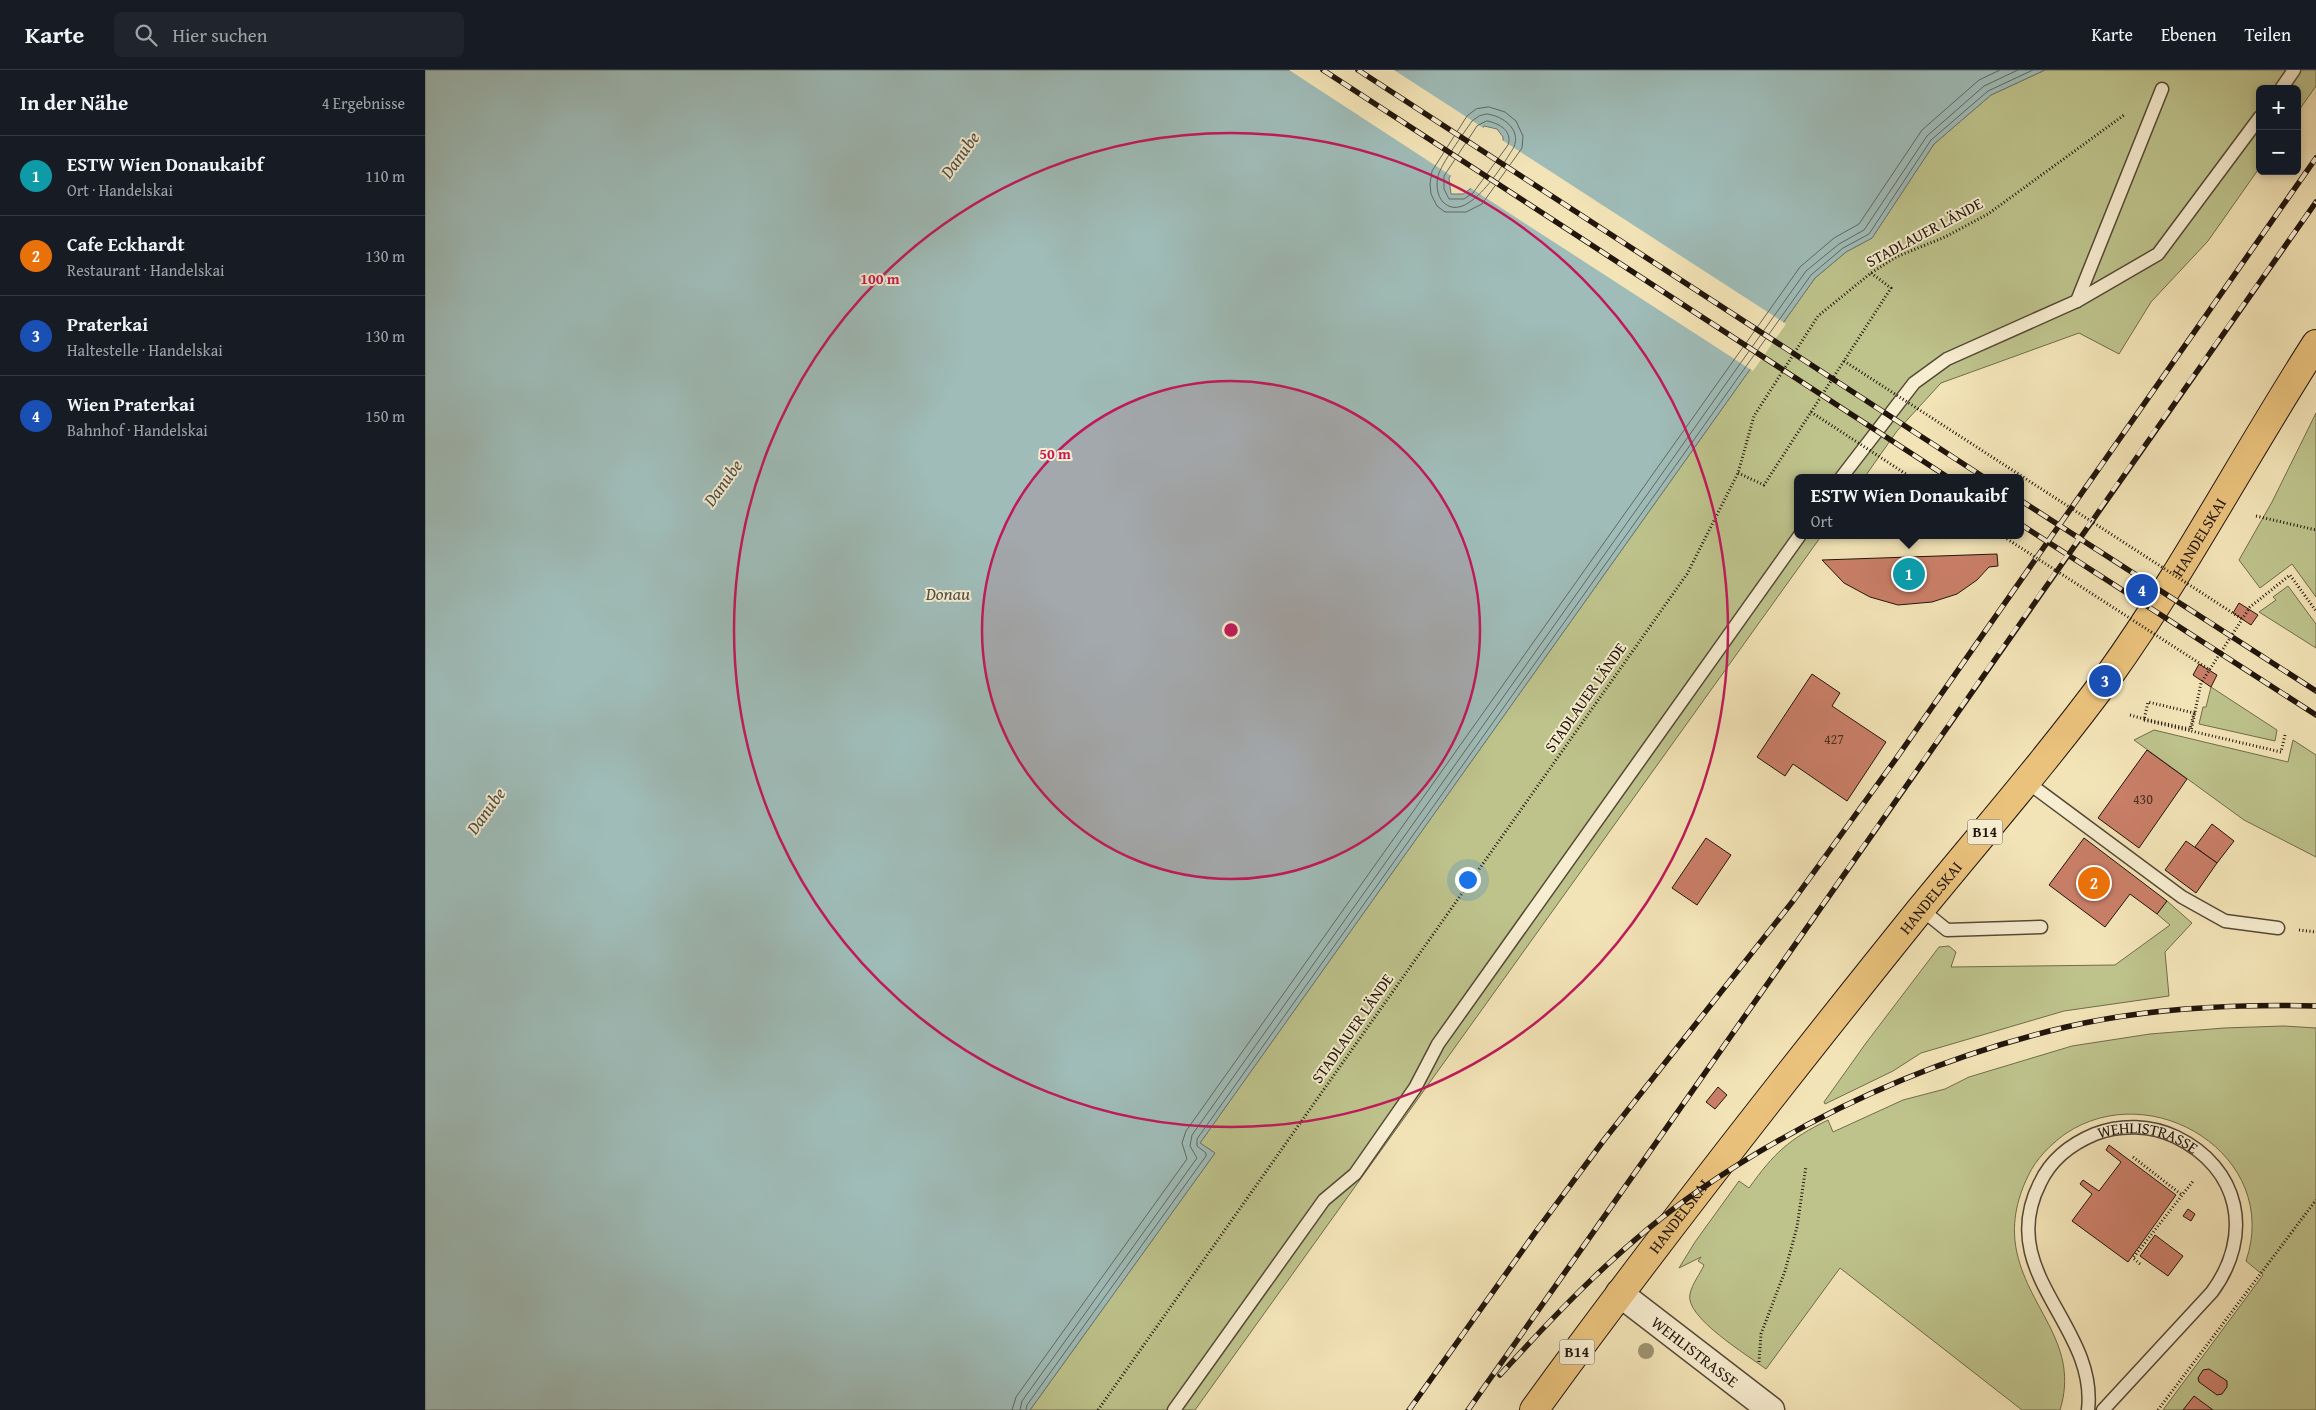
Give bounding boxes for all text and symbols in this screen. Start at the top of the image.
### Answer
search box [114,12,464,57]
text: Karte [25,17,84,52]
icon: search [132,21,160,49]
text: Hier suchen [172,21,267,49]
text: Karte [2092,21,2133,48]
text: Ebenen [2161,21,2217,48]
text: Teilen [2245,21,2291,48]
map controls [2256,85,2301,175]
button: + [2256,85,2301,130]
text: In der Nähe [20,87,128,118]
text: 4 Ergebnisse [322,91,405,115]
water label: Danube [933,126,986,185]
button: − [2256,130,2301,175]
text: ESTW Wien Donaukaibf [67,150,263,178]
text: 1 [32,164,40,188]
text: 110 m [365,164,405,188]
text: Ort · Handelskai [67,178,173,202]
street label: STADLAUER LÄNDE [1861,191,1987,273]
text: Cafe Eckhardt [67,230,185,258]
text: 2 [32,244,40,268]
text: 130 m [365,244,405,268]
text: Restaurant · Handelskai [67,258,225,282]
text: 100 m [860,268,900,289]
text: Praterkai [67,310,148,338]
text: 3 [32,324,40,348]
text: 130 m [365,324,405,348]
text: Haltestelle · Handelskai [67,338,223,362]
text: Wien Praterkai [67,390,195,418]
text: 4 [32,404,40,428]
text: 150 m [365,404,405,428]
text: Bahnhof · Handelskai [67,418,208,442]
text: 50 m [1039,443,1071,464]
water label: Danube [696,454,749,513]
popup [1794,474,2024,539]
text: ESTW Wien Donaukaibf [1811,481,2007,509]
street label: HANDELSKAI [2166,493,2232,581]
text: Ort [1811,509,1833,533]
pin: 1 [1893,555,1925,593]
pin: 4 [2126,571,2158,609]
water label: Donau [925,580,970,607]
centre of rings [1222,621,1240,639]
street label: STADLAUER LÄNDE [1538,637,1632,757]
pin: 3 [2089,662,2121,700]
house number: 427 [1824,729,1844,749]
water label: Danube [459,782,512,841]
house number: 430 [2133,789,2153,809]
road number: B14 [1967,820,2003,844]
street label: HANDELSKAI [1893,856,1968,939]
pin: 2 [2078,864,2110,902]
your location [1455,867,1481,893]
street label: STADLAUER LÄNDE [1305,968,1399,1088]
street label: WEHLISTRASSE [2094,1115,2204,1159]
street label: HANDELSKAI [1642,1174,1715,1258]
street label: WEHLISTRASSE [1646,1310,1744,1393]
road number: B14 [1559,1340,1595,1364]

